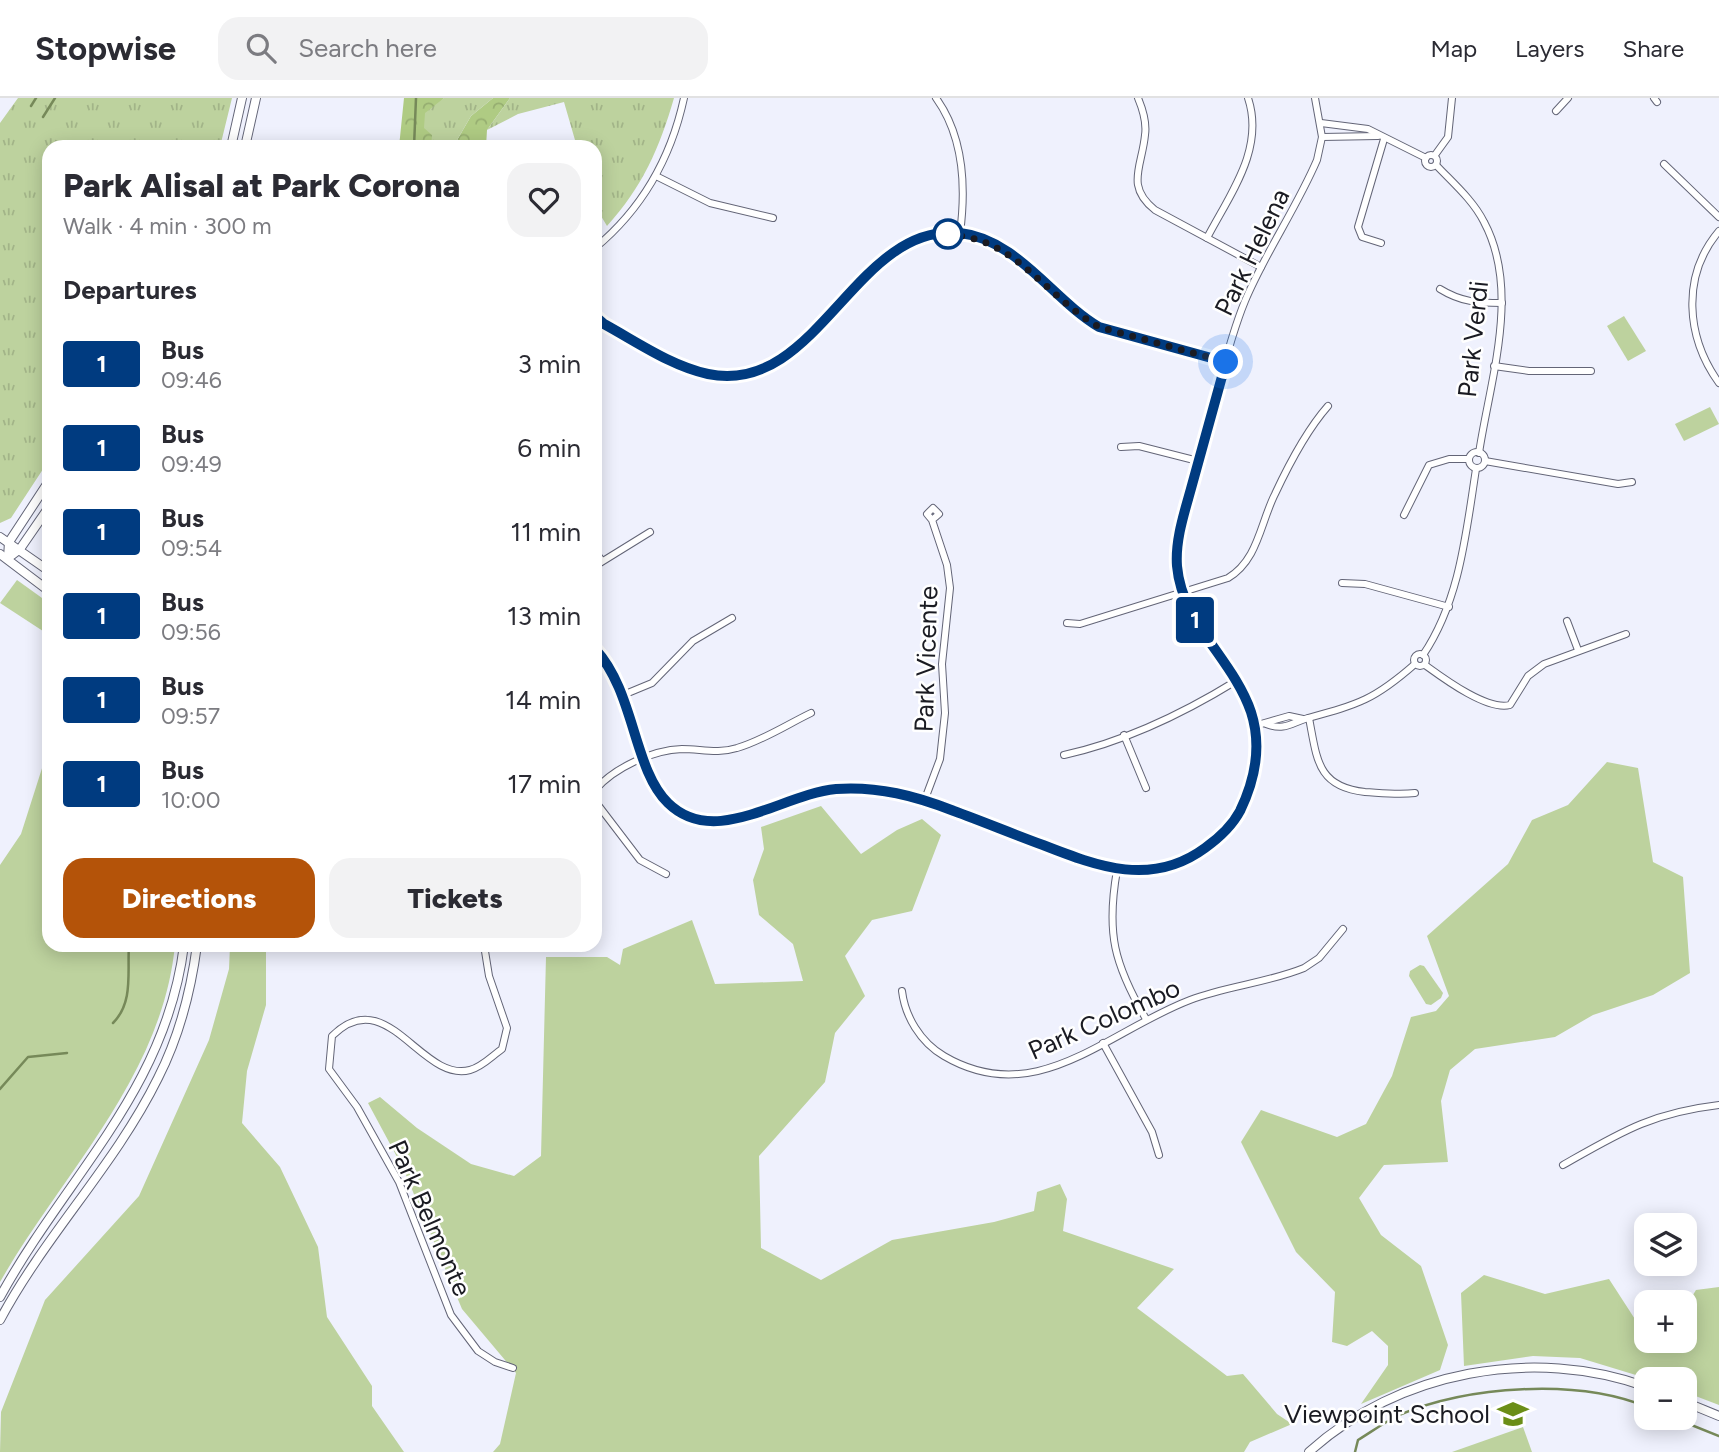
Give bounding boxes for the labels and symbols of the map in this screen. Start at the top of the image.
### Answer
street label: Park Helena [1208,183,1296,321]
unlabelled marker [933,219,963,249]
street label: Park Verdi [1451,279,1495,399]
your location [1208,344,1243,379]
street label: Park Vicente [907,585,945,733]
line badge: 1 [1172,597,1218,643]
street label: Park Colombo [1023,971,1185,1067]
street label: Park Belmonte [381,1135,479,1301]
school or university icon: Viewpoint School [1496,1397,1530,1431]
place label: Viewpoint School [1284,1398,1490,1430]

